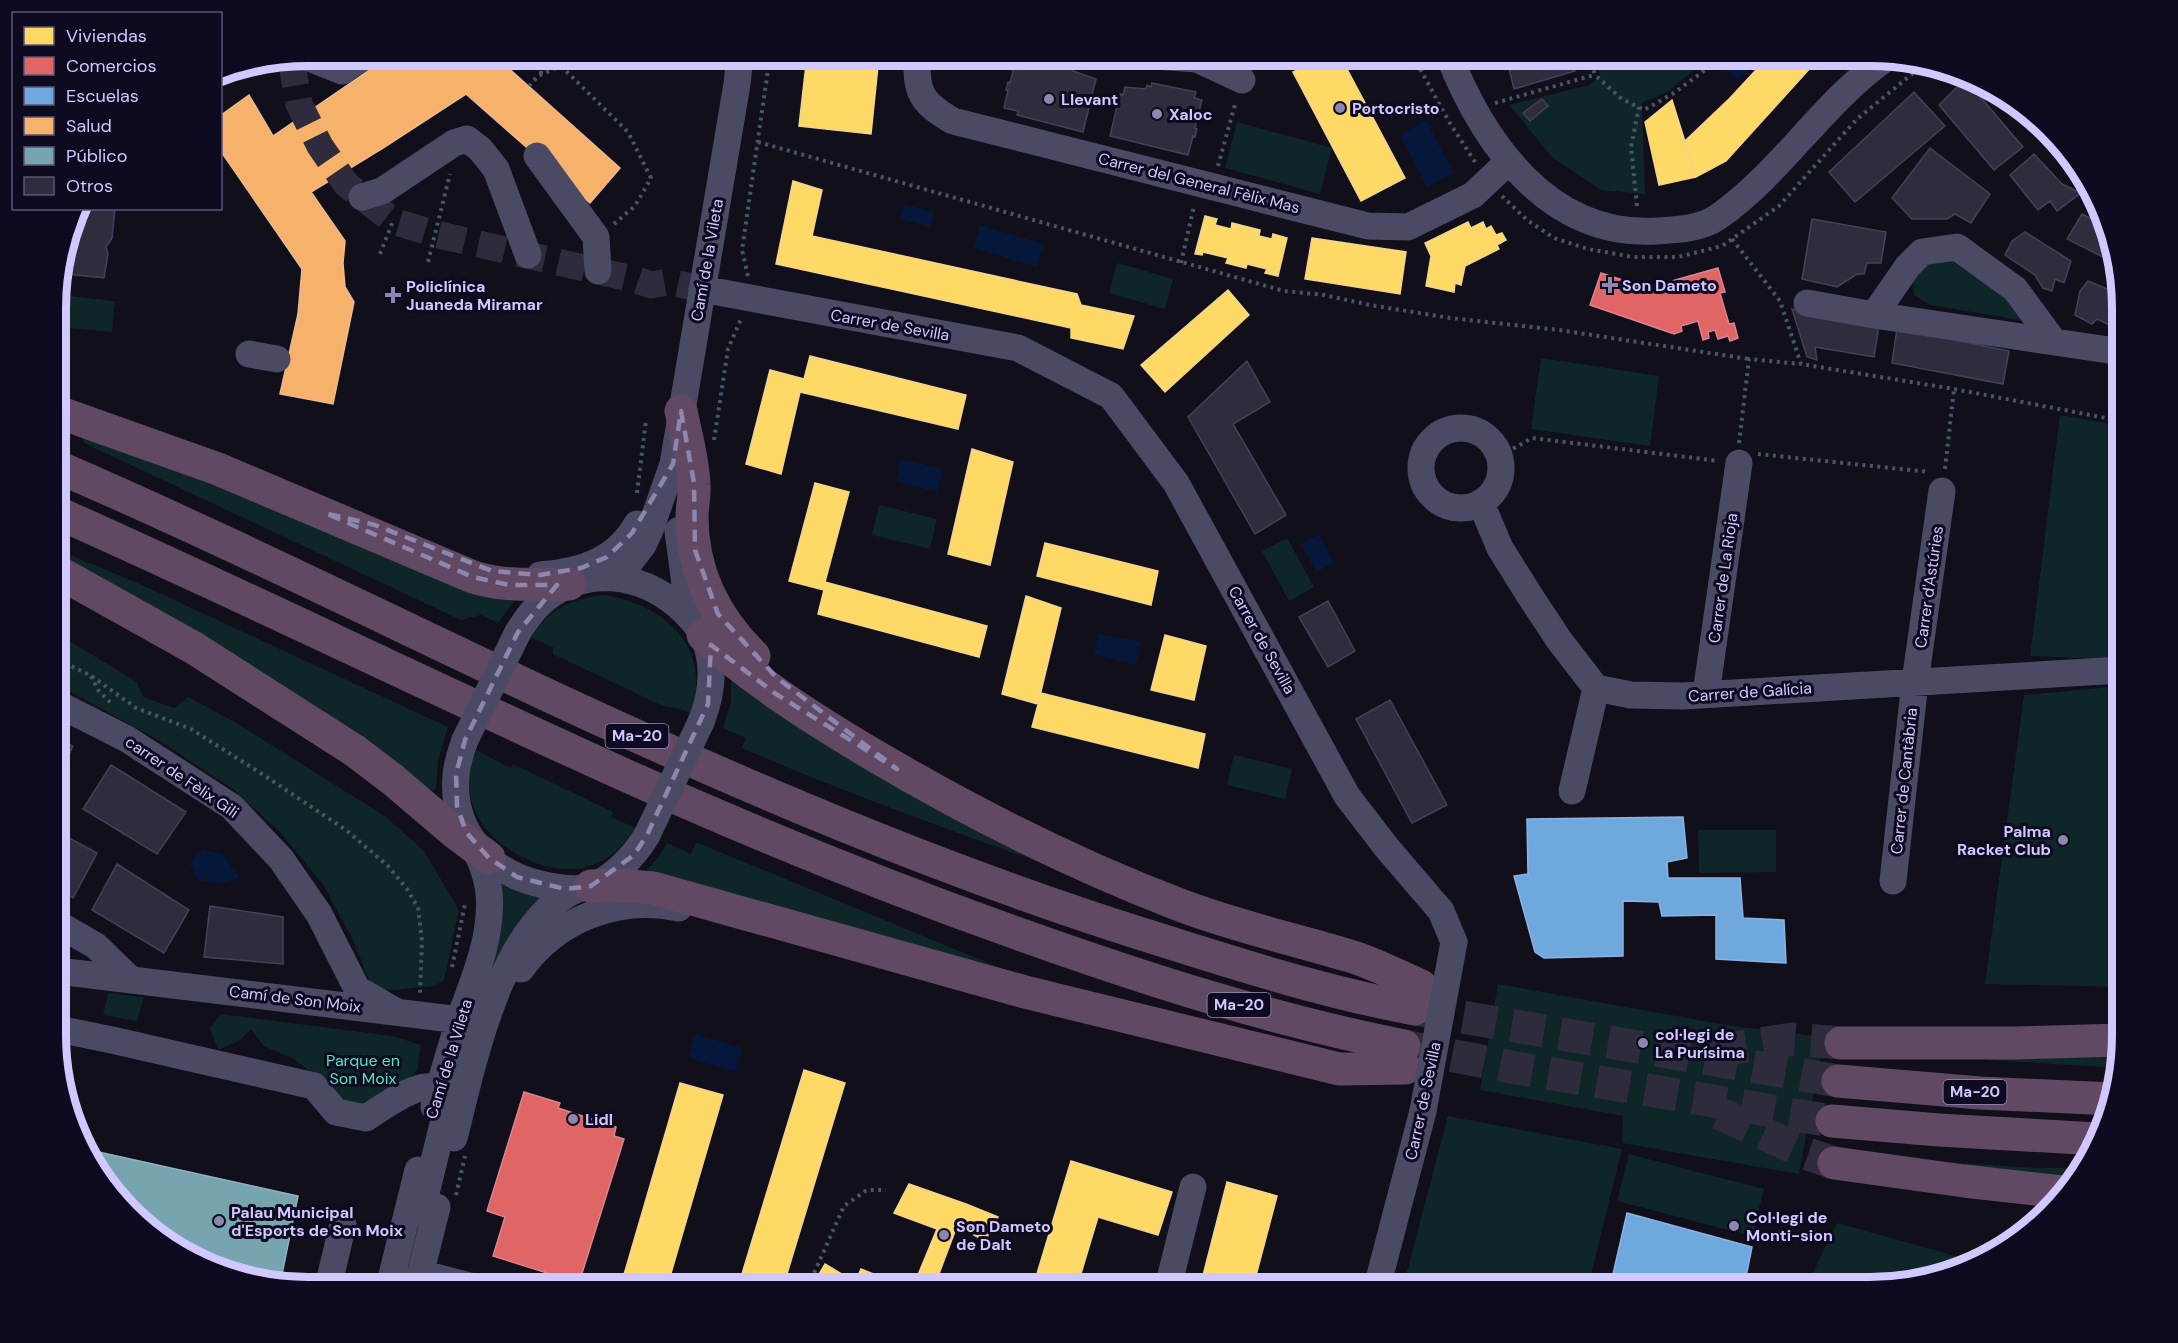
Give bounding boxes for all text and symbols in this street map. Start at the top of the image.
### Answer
legend [12,12,222,210]
text: Viviendas [66,24,147,48]
text: Comercios [66,54,157,78]
text: Escuelas [66,84,139,108]
place label: Llevant [1061,89,1118,110]
marker: Llevant [1042,92,1056,106]
place label: Portocristo [1352,98,1440,119]
marker: Portocristo [1333,101,1347,115]
place label: Xaloc [1169,104,1212,125]
marker: Xaloc [1150,107,1164,121]
text: Salud [66,114,112,138]
text: Público [66,144,127,168]
street label: Carrer del General Fèlix Mas [1096,148,1302,218]
text: Otros [66,174,113,198]
street label: Camí de la Vileta [686,197,728,323]
place label: Son Dameto [1622,275,1717,296]
place label: Policlínica Juaneda Miramar [406,276,543,315]
marker: Son Dameto [1603,278,1617,292]
marker: Policlínica Juaneda Miramar [384,286,402,304]
street label: Carrer de Sevilla [829,304,951,346]
street label: Carrer de La Rioja [1703,512,1743,644]
street label: Carrer d'Astúries [1910,525,1948,649]
street label: Carrer de Sevilla [1224,582,1300,698]
street label: Carrer de Galícia [1687,677,1813,707]
street label: Carrer de Cantàbria [1886,707,1922,855]
road number: Ma-20 [606,724,668,748]
street label: carrer de Fèlix Gili [121,731,243,823]
place label: Palma Racket Club [1957,821,2051,860]
marker: Palma Racket Club [2056,833,2070,847]
street label: Camí de Son Moix [228,981,362,1018]
road number: Ma-20 [1208,993,1270,1017]
street label: Camí de la Vileta [421,997,477,1121]
place label: col·legi de La Purísima [1655,1024,1745,1063]
marker: col·legi de La Purísima [1636,1036,1650,1050]
street label: Carrer de Sevilla [1400,1040,1446,1162]
park label: Parque en Son Moix [326,1050,400,1089]
road number: Ma-20 [1944,1080,2006,1104]
place label: Lidl [585,1109,613,1130]
marker: Lidl [566,1112,580,1126]
place label: Palau Municipal d'Esports de Son Moix [231,1202,403,1241]
place label: Col·legi de Monti-sion [1746,1207,1833,1246]
marker: Palau Municipal d'Esports de Son Moix [212,1214,226,1228]
place label: Son Dameto de Dalt [956,1216,1051,1255]
marker: Col·legi de Monti-sion [1727,1219,1741,1233]
marker: Son Dameto de Dalt [937,1228,951,1242]

